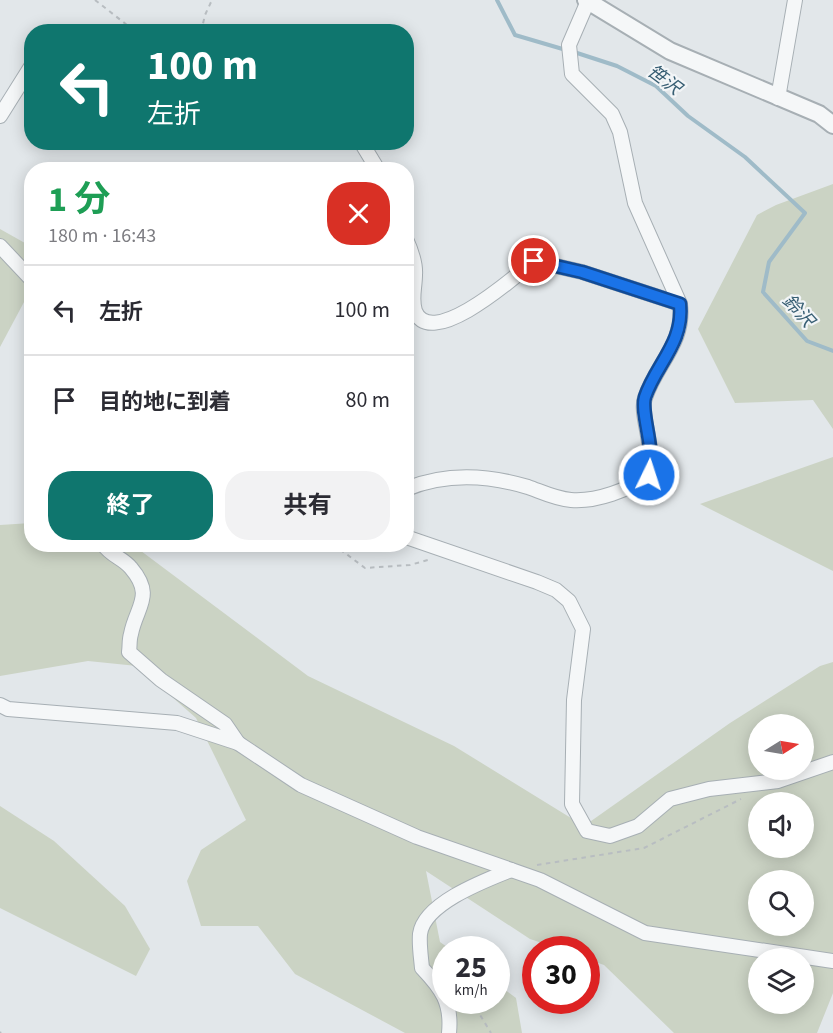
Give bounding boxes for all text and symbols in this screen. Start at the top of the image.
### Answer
text: 100 m [147,36,258,96]
icon: left [48,48,126,126]
water label: 笹沢 [642,59,687,102]
text: 左折 [147,95,201,134]
text: 1 分 [48,174,110,225]
button: close [327,182,390,245]
text: 180 m · 16:43 [48,222,156,250]
pin [508,235,559,286]
icon: arrive [517,244,550,277]
water label: 鈴沢 [777,289,821,334]
icon: left [48,294,81,327]
text: 100 m [335,294,390,326]
text: 左折 [99,296,143,328]
icon: arrive [48,384,81,417]
text: 80 m [345,384,390,416]
text: 目的地に到着 [99,386,231,418]
position arrow [617,443,681,507]
button: 終了 [48,471,213,540]
button: 共有 [225,471,390,540]
north arrow [748,714,814,780]
map controls [748,714,814,1014]
button: sound [748,792,814,858]
button: search [748,870,814,936]
speed limit sign: 30 [522,936,600,1014]
text: 25 [455,946,487,989]
button: layers [748,948,814,1014]
text: km/h [454,980,488,1001]

